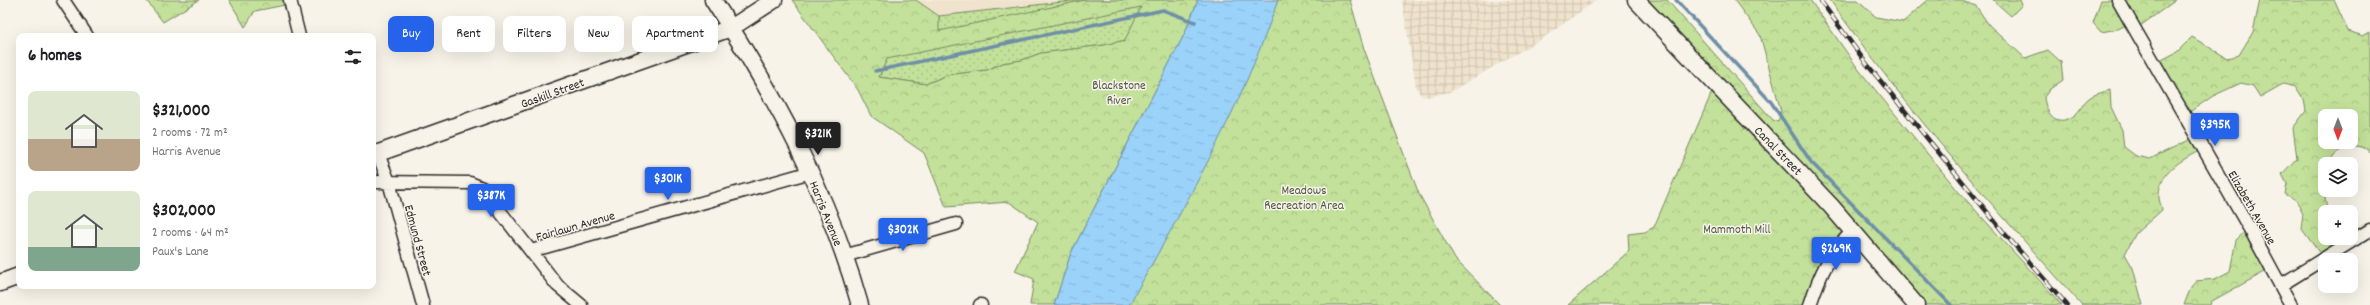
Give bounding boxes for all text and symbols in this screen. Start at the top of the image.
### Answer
chip: Buy [388,16,434,52]
chip: Rent [442,16,495,52]
chip: Filters [503,16,566,52]
chip: New [574,16,624,52]
chip: Apartment [632,16,718,52]
text: 6 homes [28,45,82,69]
icon: filters [342,46,364,68]
street label: Gaskill Street [518,74,588,115]
park label: Blackstone River [1092,77,1146,111]
text: $321,000 [152,100,210,124]
icon: home [60,107,108,155]
north arrow [2318,109,2358,149]
map controls [2318,109,2358,293]
pin: $395K [2187,113,2243,147]
text: $395K [2200,116,2230,135]
pin: $321K [790,122,846,156]
street label: Canal Street [1749,123,1806,181]
text: 2 rooms · 72 m² [152,124,228,143]
text: $321K [805,125,831,144]
text: Harris Avenue [152,143,221,162]
button: layers [2318,157,2358,197]
pin: $301K [640,167,696,201]
street label: Elizabeth Avenue [2222,168,2280,249]
text: $301K [654,170,682,189]
street label: Harris Avenue [803,178,846,250]
park label: Meadows Recreation Area [1264,182,1345,216]
pin: $387K [463,184,519,218]
text: $387K [477,187,505,206]
text: $302,000 [152,200,216,224]
street label: Edmund Street [398,203,435,279]
button: + [2318,205,2358,245]
icon: home [60,207,108,255]
street label: Fairlawn Avenue [534,207,618,248]
pin: $302K [875,218,931,252]
text: $302K [887,221,919,240]
park label: Mammoth Mill [1703,221,1771,240]
text: 2 rooms · 64 m² [152,224,229,243]
pin: $269K [1808,237,1864,271]
text: $269K [1821,240,1851,259]
text: Paux's Lane [152,243,209,262]
button: − [2318,253,2358,293]

